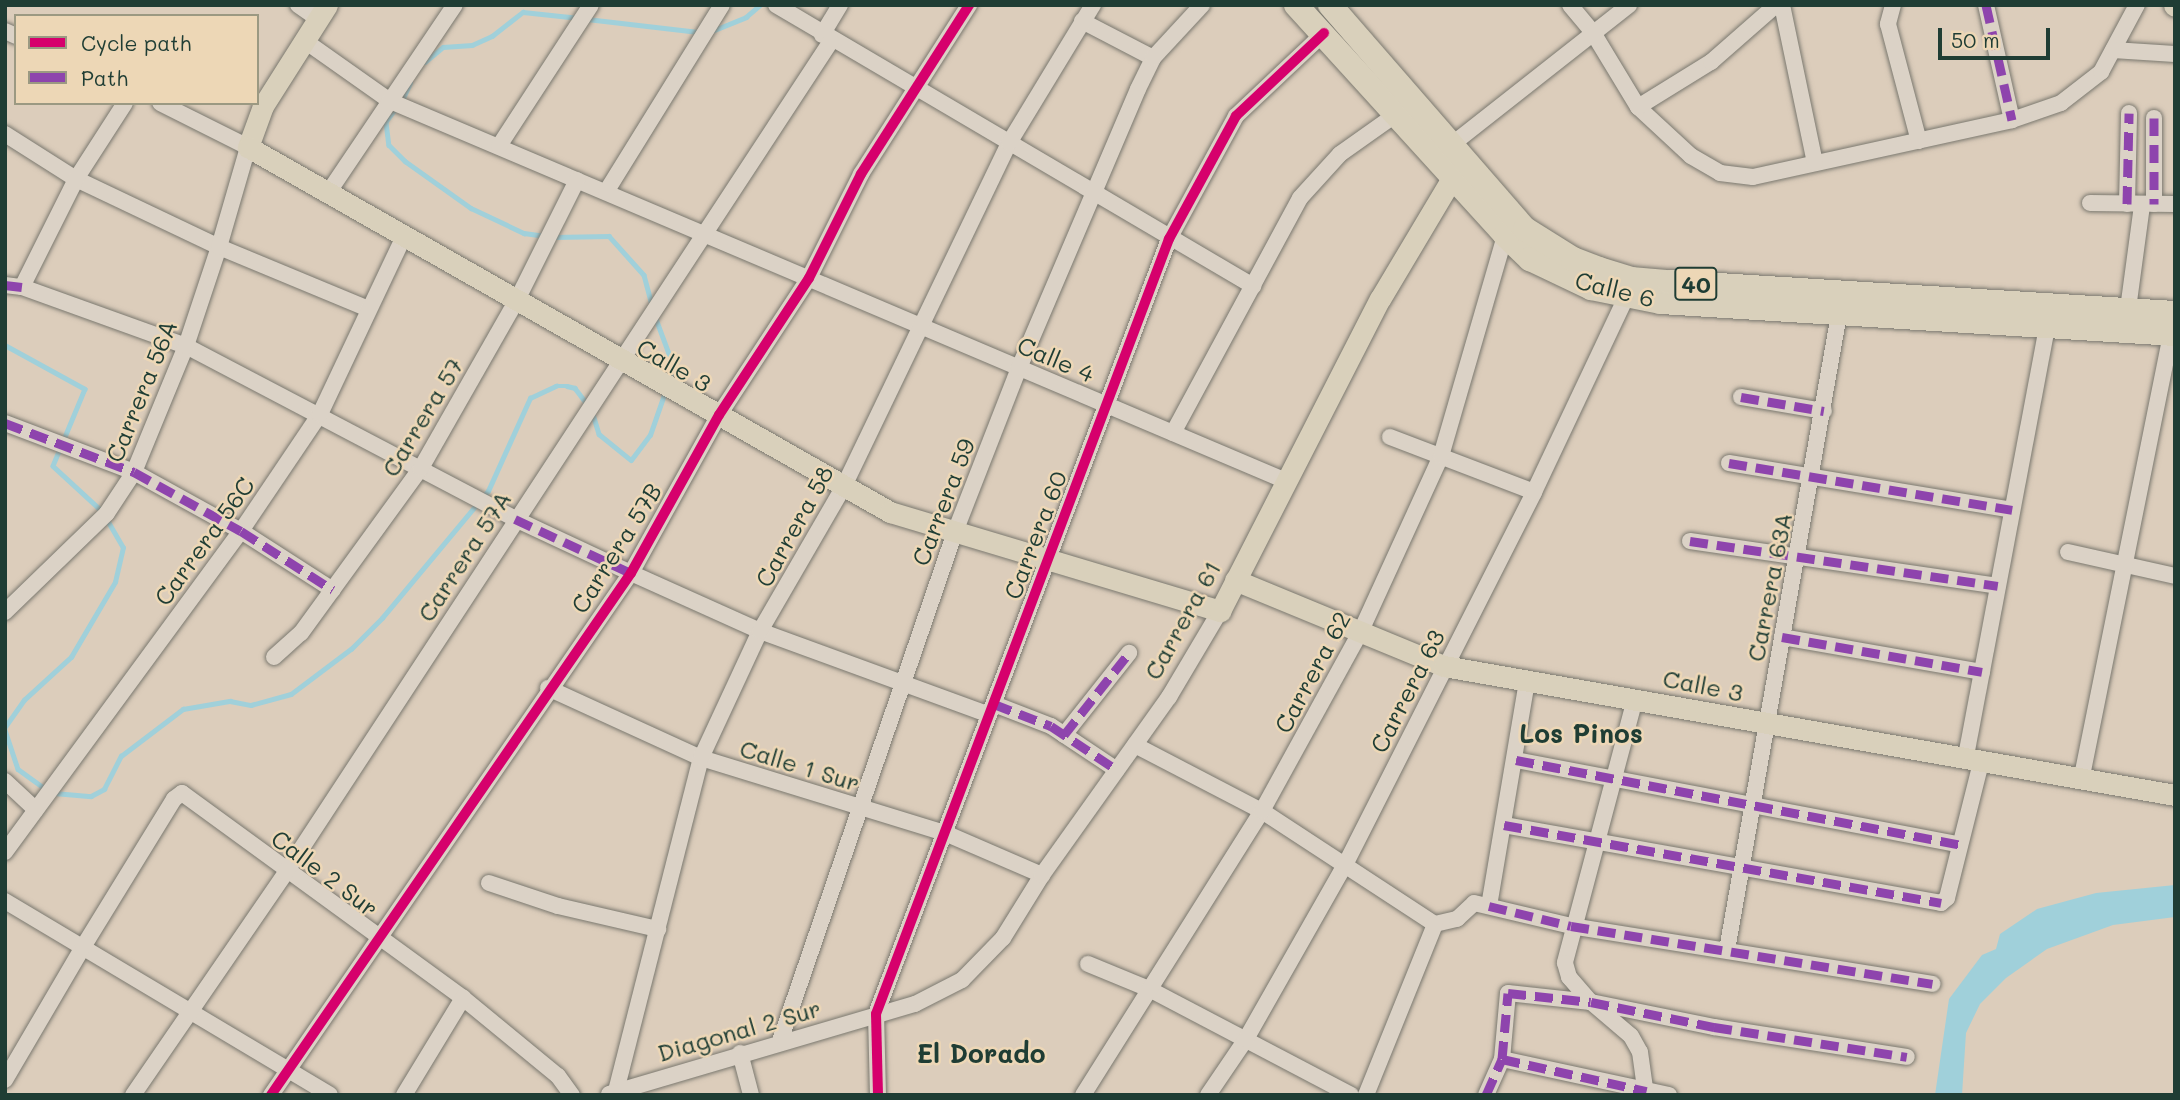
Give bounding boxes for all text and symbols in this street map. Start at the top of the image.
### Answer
legend [14,14,259,105]
scale bar [1942,14,2054,58]
text: 50 m [1951,26,2000,53]
text: Cycle path [81,29,191,56]
text: Path [81,64,128,91]
road number: 40 [1673,264,1719,304]
street label: Calle 6 [1572,265,1658,313]
street label: Carrera 56A [99,316,183,466]
street label: Calle 4 [1013,330,1099,388]
street label: Calle 3 [632,332,716,398]
street label: Carrera 57 [375,353,469,481]
street label: Carrera 59 [906,434,980,570]
street label: Carrera 58 [749,460,839,592]
street label: Carrera 60 [997,467,1073,603]
street label: Carrera 56C [148,471,260,611]
street label: Carrera 57B [565,478,667,618]
street label: Carrera 57A [411,485,517,627]
street label: Carrera 63A [1740,510,1798,664]
street label: Carrera 61 [1138,556,1226,684]
street label: Carrera 62 [1268,606,1356,738]
street label: Carrera 63 [1364,625,1450,757]
street label: Calle 3 [1661,663,1745,707]
district label: Los Pinos [1519,718,1643,750]
street label: Calle 1 Sur [737,733,863,797]
street label: Calle 2 Sur [266,823,384,923]
street label: Diagonal 2 Sur [654,993,824,1067]
district label: El Dorado [916,1038,1046,1070]

